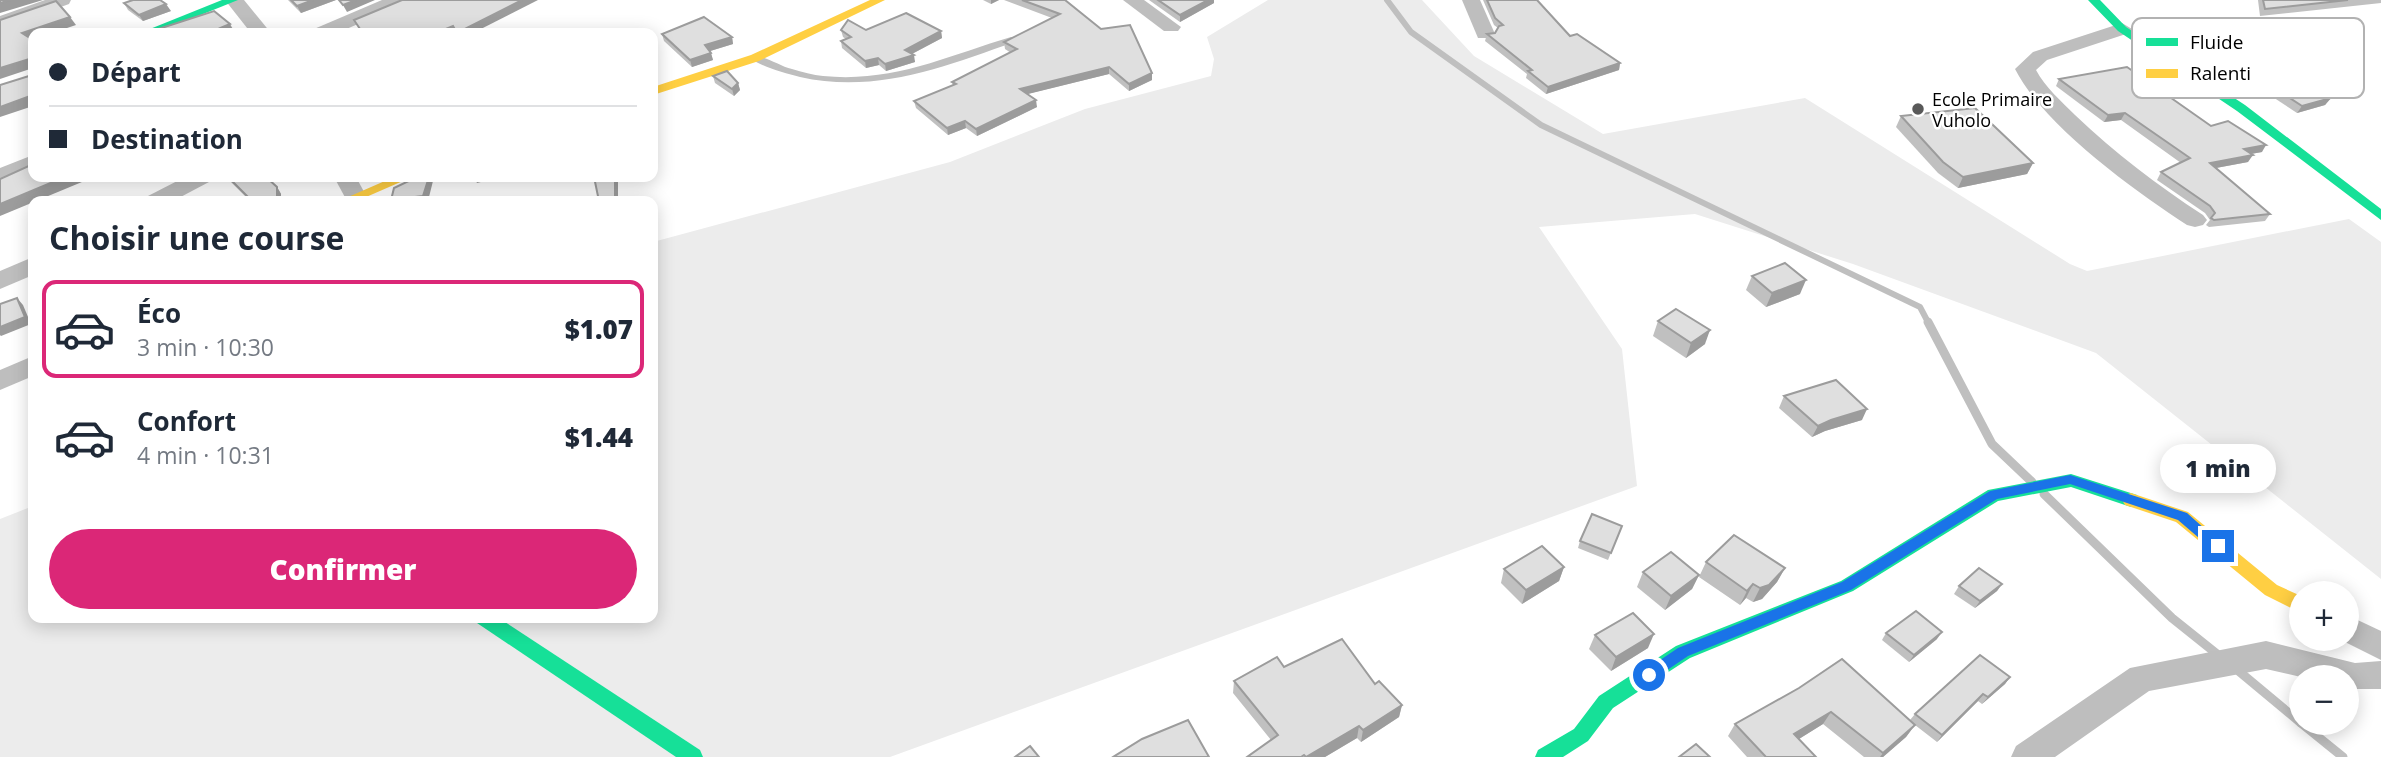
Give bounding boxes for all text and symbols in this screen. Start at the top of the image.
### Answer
legend [2132,18,2364,98]
text: Fluide [2190,29,2243,55]
text: Départ [91,54,181,90]
text: Ralenti [2190,60,2251,86]
place label: Ecole Primaire Vuholo [1932,87,2052,132]
marker: Ecole Primaire Vuholo [1910,101,1926,117]
text: Destination [91,121,243,157]
text: Choisir une course [49,216,344,259]
text: Éco [137,295,181,331]
icon: car [53,298,116,361]
text: $1.07 [565,311,633,347]
text: 3 min · 10:30 [137,331,274,363]
text: Confort [137,403,236,439]
icon: car [53,406,116,469]
text: $1.44 [565,419,633,455]
text: 4 min · 10:31 [137,439,274,471]
callout: 1 min [2160,444,2276,494]
text: 1 min [2185,452,2251,484]
button: Confirmer [49,529,637,609]
route end [2202,530,2234,562]
map controls [2289,581,2359,735]
button: + [2289,581,2359,651]
route start [1633,659,1665,691]
button: − [2289,665,2359,735]

